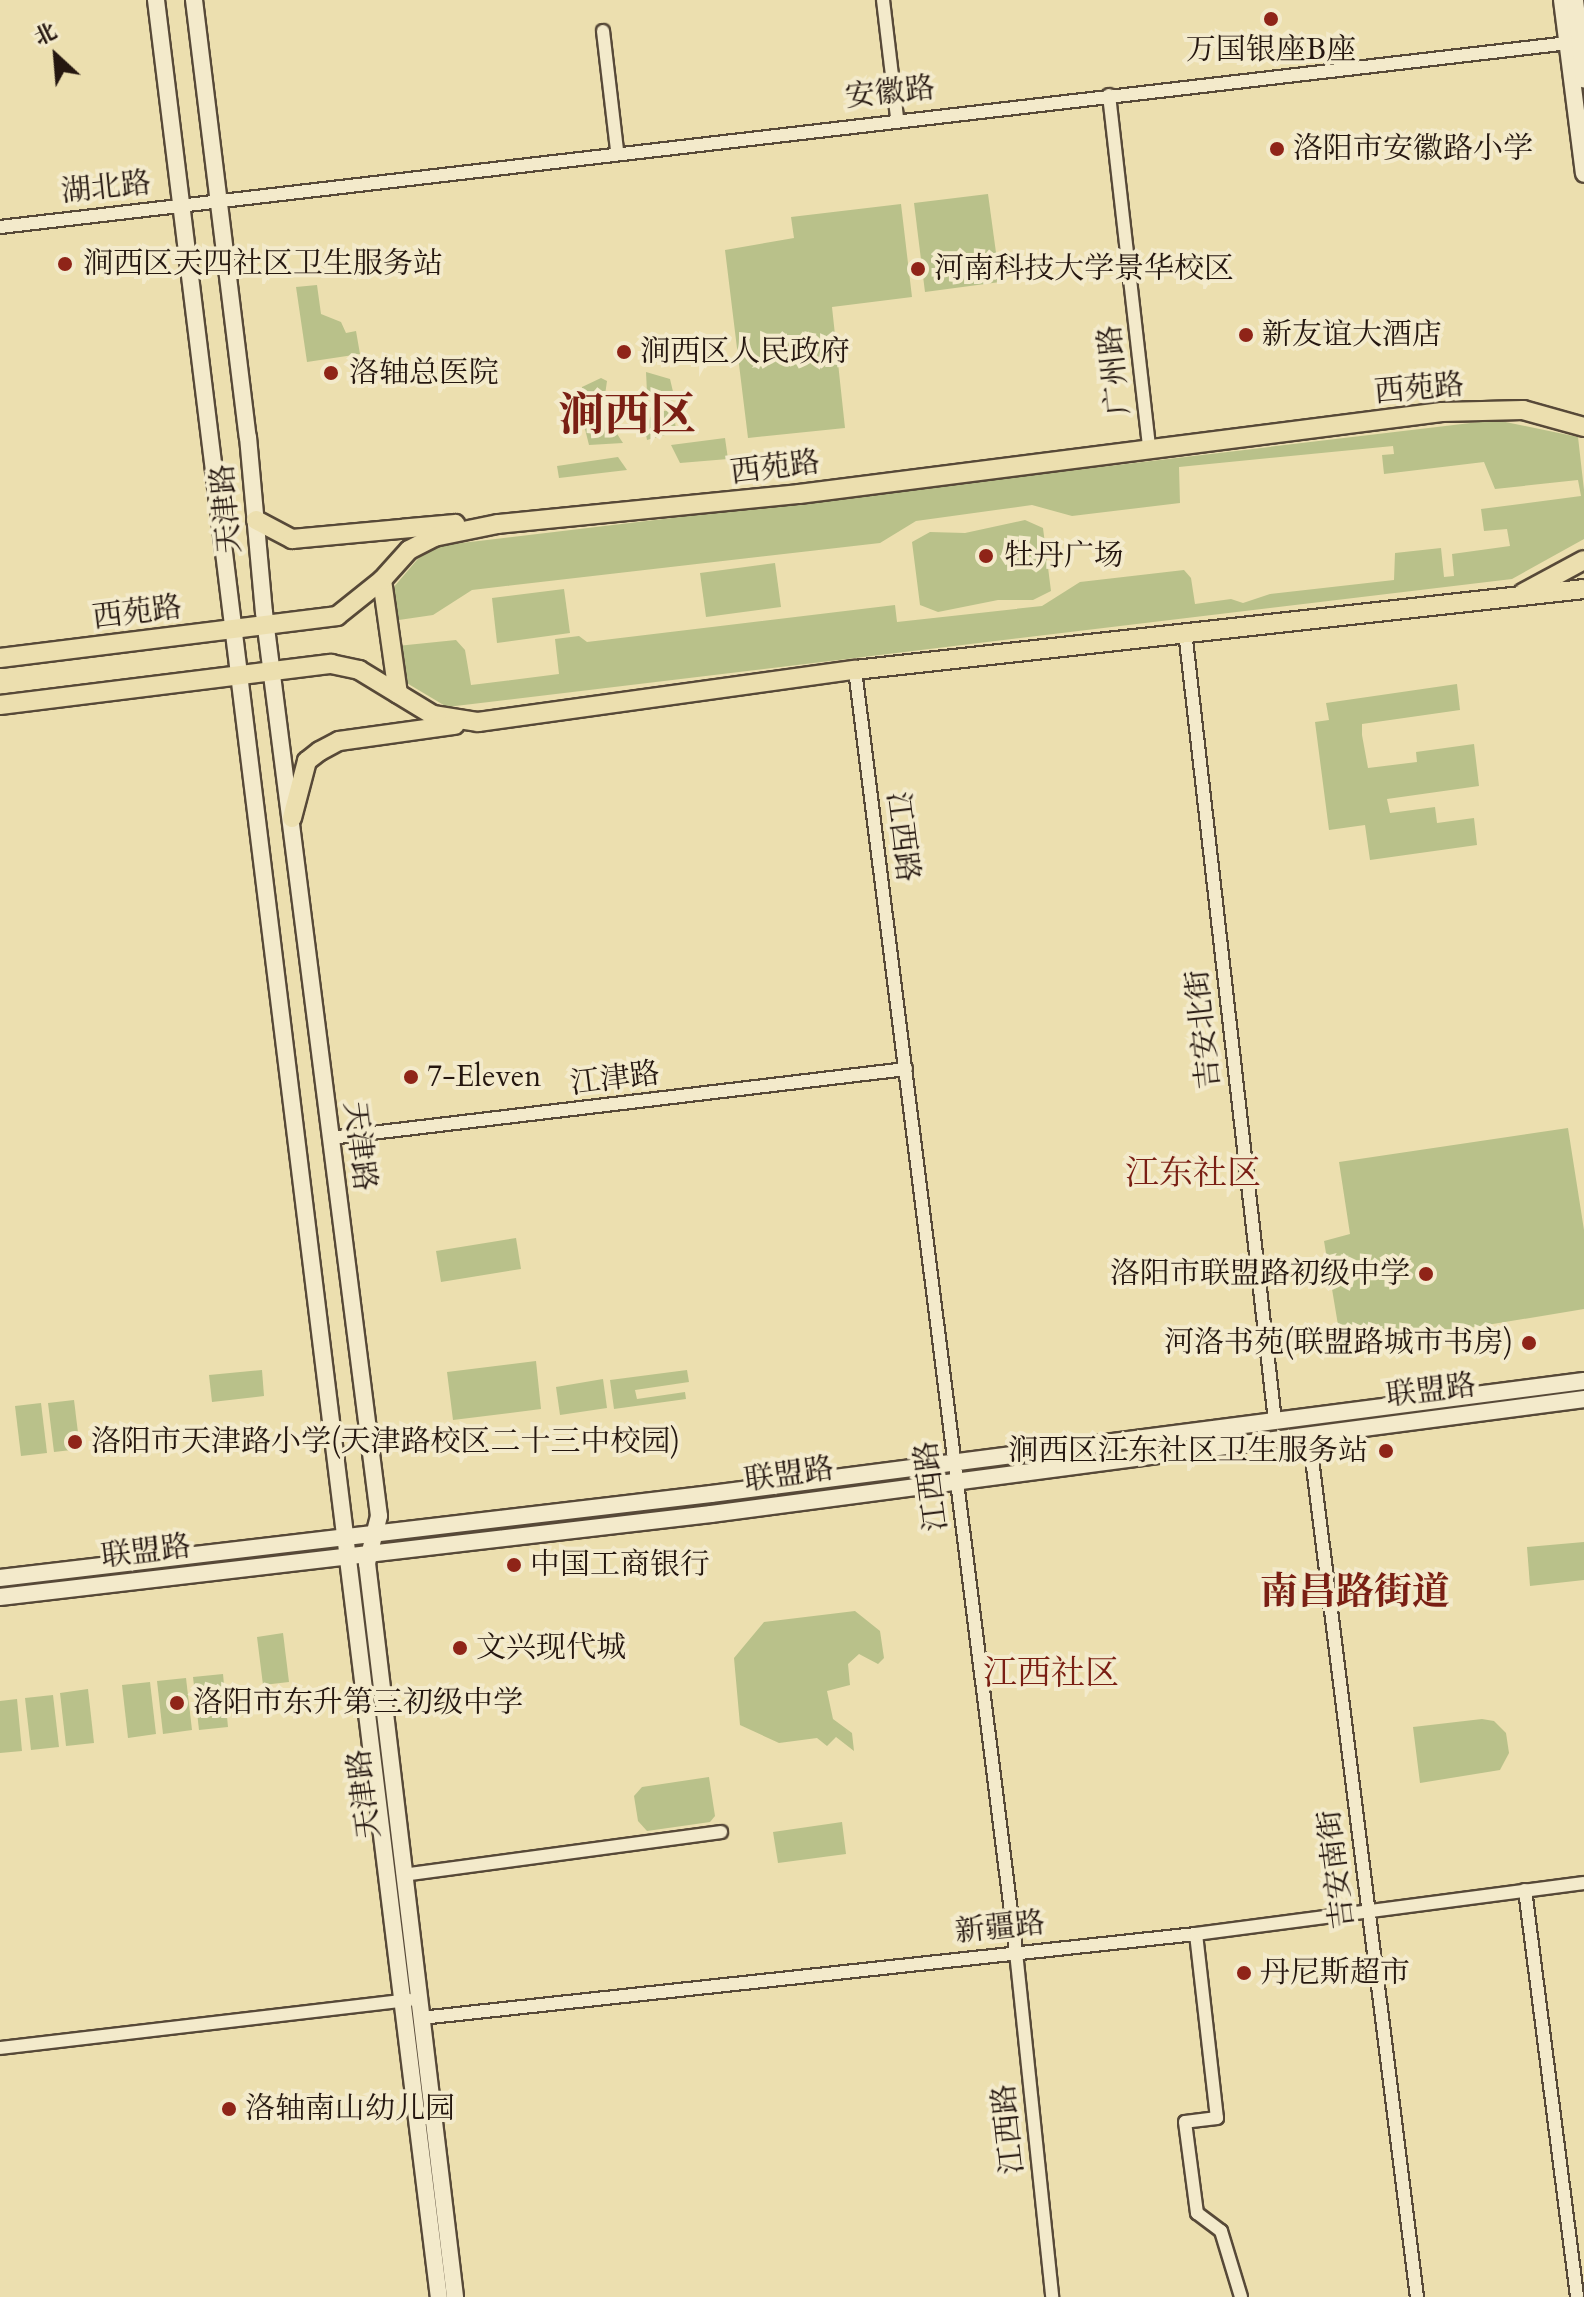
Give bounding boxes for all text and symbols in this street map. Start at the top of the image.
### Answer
marker: 万国银座B座 [1262,10,1280,28]
north arrow [16,16,96,96]
text: 北 [29,16,62,53]
place label: 万国银座B座 [1186,32,1356,68]
street label: 安徽路 [843,70,937,116]
place label: 洛阳市安徽路小学 [1293,131,1533,167]
marker: 洛阳市安徽路小学 [1268,140,1286,158]
street label: 湖北路 [59,165,153,211]
place label: 涧西区天四社区卫生服务站 [83,246,443,282]
place label: 河南科技大学景华校区 [934,251,1234,287]
marker: 涧西区天四社区卫生服务站 [54,253,76,275]
marker: 河南科技大学景华校区 [909,260,927,278]
place label: 新友谊大酒店 [1262,317,1442,353]
street label: 广州路 [1092,323,1138,417]
marker: 新友谊大酒店 [1237,326,1255,344]
place label: 涧西区人民政府 [640,334,850,370]
marker: 涧西区人民政府 [615,343,633,361]
place label: 洛轴总医院 [349,355,499,391]
marker: 洛轴总医院 [320,362,342,384]
street label: 西苑路 [1373,367,1465,411]
district label: 涧西区 [558,388,696,444]
street label: 西苑路 [728,445,822,491]
street label: 天津路 [205,463,249,555]
place label: 牡丹广场 [1004,538,1124,574]
marker: 牡丹广场 [975,545,997,567]
street label: 西苑路 [90,590,184,636]
street label: 江西路 [879,790,925,884]
street label: 吉安北街 [1180,967,1228,1091]
street label: 江津路 [568,1056,662,1102]
place label: 7-Eleven [427,1059,541,1095]
marker: 7-Eleven [402,1068,420,1086]
street label: 天津路 [336,1099,382,1193]
district label: 江东社区 [1125,1154,1261,1194]
place label: 洛阳市联盟路初级中学 [1110,1256,1410,1292]
marker: 洛阳市联盟路初级中学 [1417,1265,1435,1283]
place label: 河洛书苑(联盟路城市书房) [1164,1325,1513,1361]
marker: 河洛书苑(联盟路城市书房) [1520,1334,1538,1352]
street label: 联盟路 [1384,1368,1478,1414]
place label: 洛阳市天津路小学(天津路校区二十三中校园) [91,1424,680,1460]
marker: 洛阳市天津路小学(天津路校区二十三中校园) [66,1433,84,1451]
place label: 涧西区江东社区卫生服务站 [1008,1433,1368,1469]
street label: 江西路 [909,1439,955,1533]
marker: 涧西区江东社区卫生服务站 [1375,1440,1397,1462]
street label: 联盟路 [742,1451,836,1499]
street label: 联盟路 [99,1529,193,1575]
place label: 中国工商银行 [530,1547,710,1583]
marker: 中国工商银行 [505,1556,523,1574]
district label: 南昌路街道 [1260,1570,1450,1616]
place label: 文兴现代城 [476,1630,626,1666]
marker: 文兴现代城 [451,1639,469,1657]
district label: 江西社区 [983,1654,1119,1694]
place label: 洛阳市东升第三初级中学 [193,1685,523,1721]
marker: 洛阳市东升第三初级中学 [168,1694,186,1712]
street label: 天津路 [342,1747,388,1841]
street label: 吉安南街 [1312,1807,1362,1931]
street label: 新疆路 [953,1905,1047,1951]
place label: 丹尼斯超市 [1260,1955,1410,1991]
marker: 丹尼斯超市 [1235,1964,1253,1982]
street label: 江西路 [986,2082,1032,2176]
place label: 洛轴南山幼儿园 [245,2091,455,2127]
marker: 洛轴南山幼儿园 [220,2100,238,2118]

